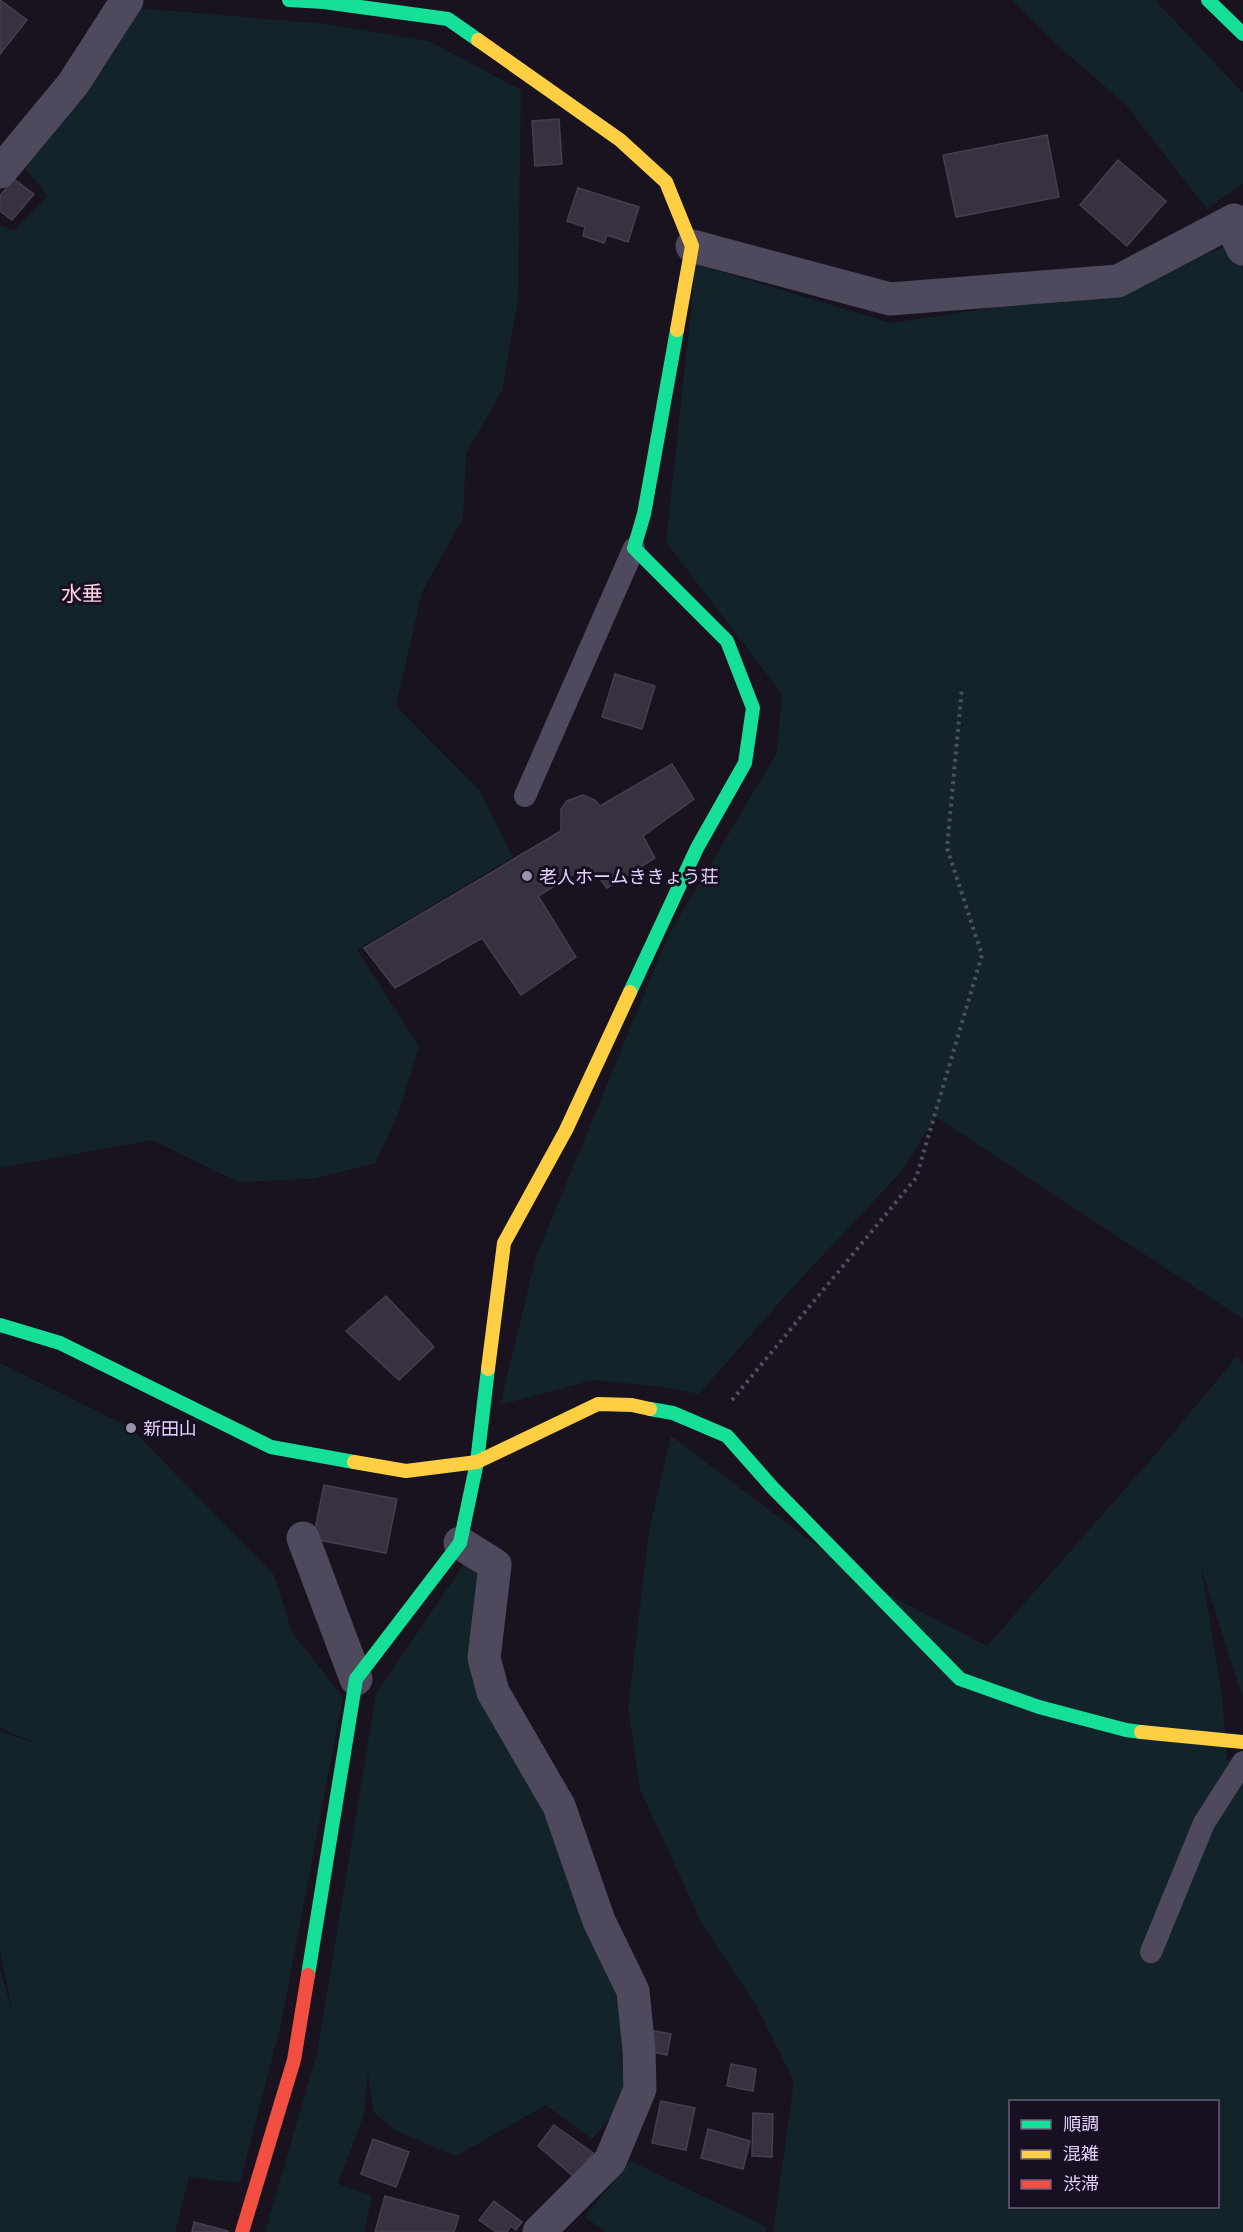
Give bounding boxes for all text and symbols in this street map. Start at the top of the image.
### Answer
district label: 水垂 [61,581,103,605]
place label: 老人ホームききょう荘 [539,866,718,886]
marker: 老人ホームききょう荘 [520,869,534,883]
place label: 新田山 [143,1418,197,1438]
marker: 新田山 [124,1421,138,1435]
legend [1009,2100,1219,2208]
text: 順調 [1063,2113,1099,2133]
text: 混雑 [1063,2143,1099,2163]
text: 渋滞 [1063,2173,1099,2193]

